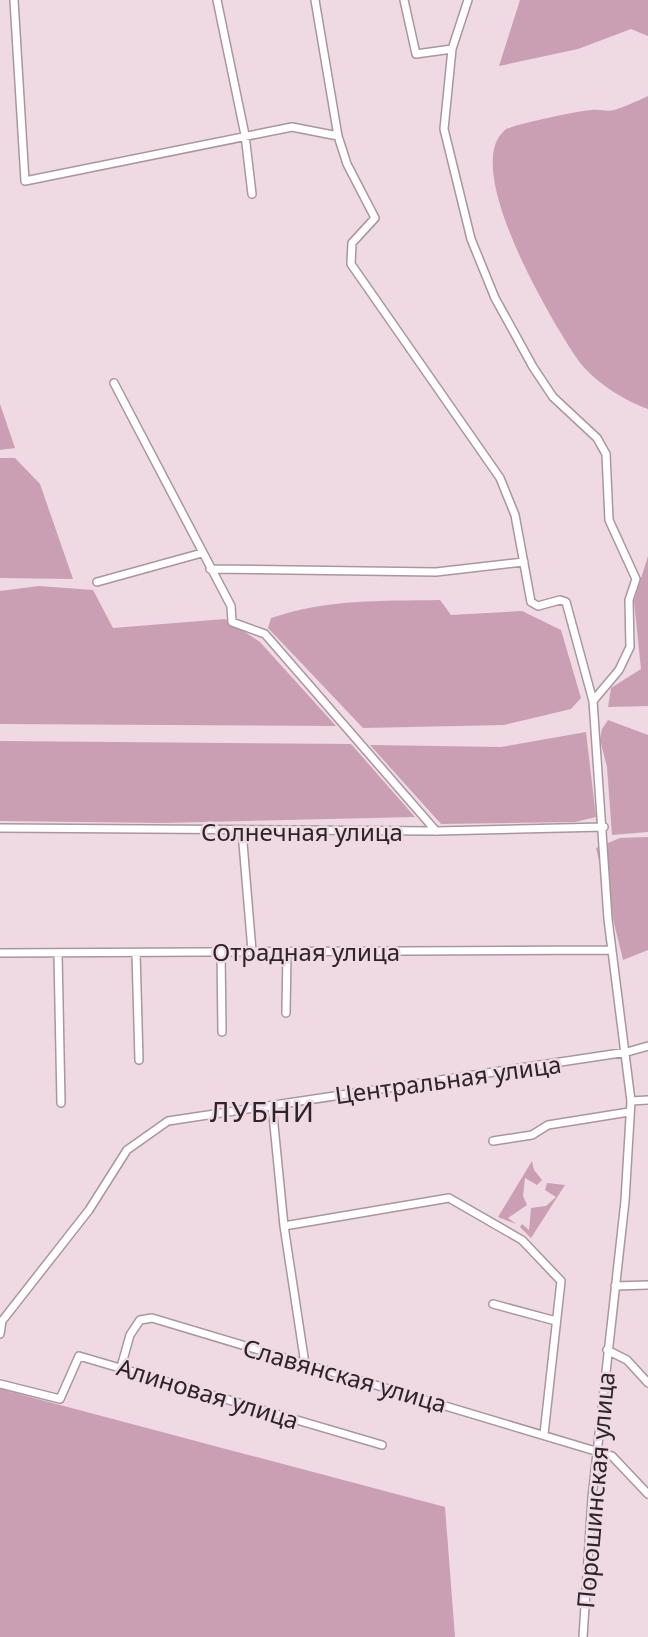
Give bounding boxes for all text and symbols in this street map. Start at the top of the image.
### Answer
street label: Солнечная улица [201,815,403,848]
street label: Отрадная улица [212,935,400,968]
street label: Центральная улица [333,1047,563,1111]
district label: ЛУБНИ [210,1092,316,1130]
street label: Славянская улица [239,1330,451,1420]
street label: Алиновая улица [113,1350,303,1436]
street label: Порошинская улица [568,1370,622,1610]

